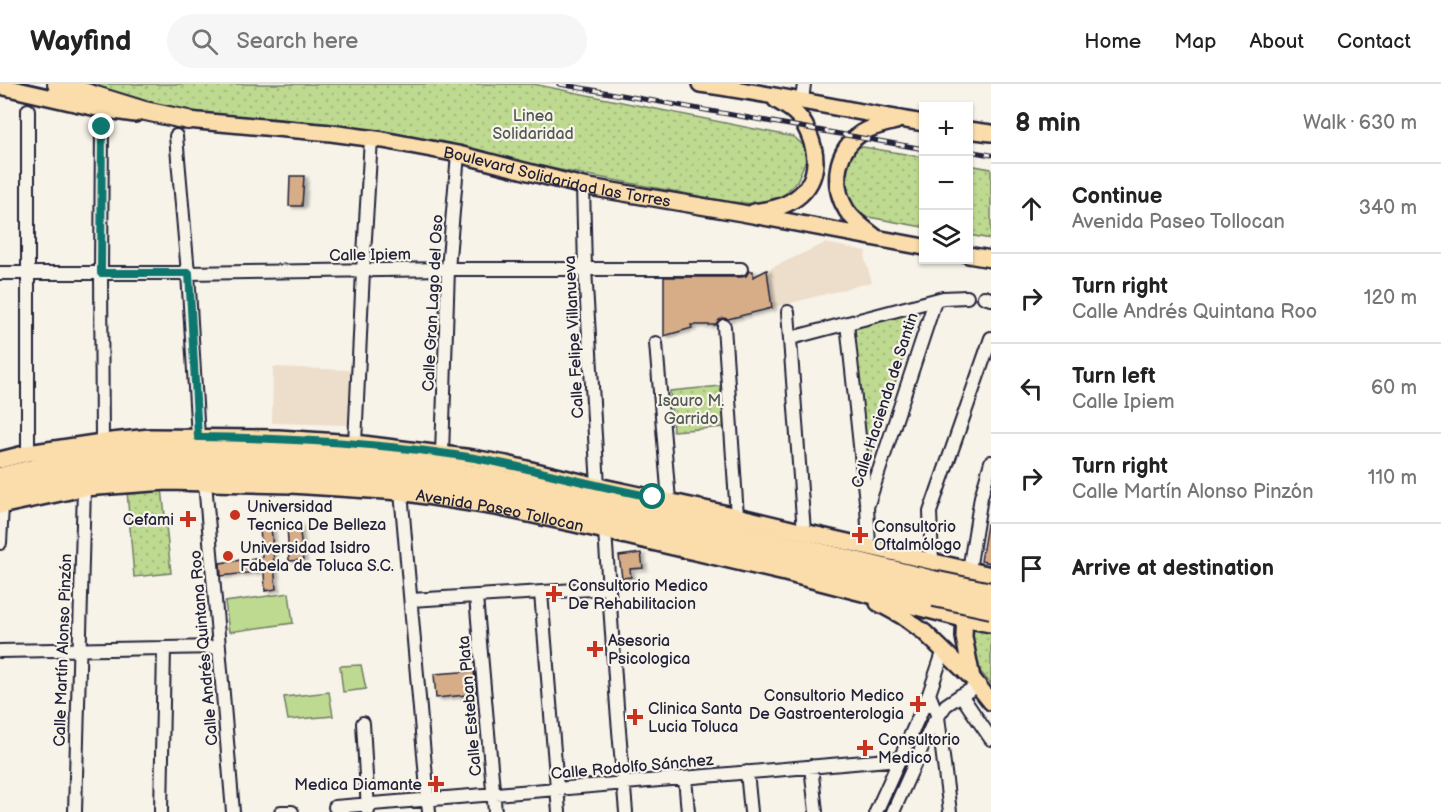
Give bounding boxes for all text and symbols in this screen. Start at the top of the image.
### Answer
search box [167,14,587,68]
text: Wayfind [30,25,131,58]
icon: search [188,25,221,58]
text: Search here [236,28,358,55]
text: Home [1084,29,1141,54]
text: Map [1174,29,1216,54]
text: About [1249,29,1304,54]
text: Contact [1337,29,1411,54]
map controls [919,102,973,264]
button: + [919,102,973,156]
park label: Linea Solidaridad [492,107,574,144]
text: 8 min [1015,108,1081,139]
text: Walk · 630 m [1303,111,1417,135]
route end [88,113,114,139]
street label: Boulevard Solidaridad las Torres [442,143,672,212]
button: − [919,156,973,210]
text: Continue [1072,183,1162,210]
icon: ahead [1015,192,1048,225]
text: 340 m [1359,196,1417,220]
button: layers [919,210,973,264]
text: Avenida Paseo Tollocan [1072,210,1285,234]
street label: Calle Gran Lago del Oso [419,214,448,392]
street label: Calle Ipiem [329,245,411,266]
street label: Calle Felipe Villanueva [561,255,588,419]
text: Turn right [1072,273,1168,300]
icon: right [1015,282,1048,315]
text: 120 m [1364,286,1417,310]
text: Calle Andrés Quintana Roo [1072,300,1317,324]
street label: Calle Hacienda de Santin [848,310,923,491]
text: Turn left [1072,363,1156,390]
icon: left [1015,372,1048,405]
text: 60 m [1371,376,1417,400]
text: Calle Ipiem [1072,390,1174,414]
park label: Isauro M. Garrido [658,392,724,429]
text: Turn right [1072,453,1168,480]
icon: right [1015,462,1048,495]
text: 110 m [1368,466,1417,490]
text: Calle Martín Alonso Pinzón [1072,480,1314,504]
route start [639,483,665,509]
street label: Avenida Paseo Tollocan [415,487,585,537]
place label: Universidad Tecnica De Belleza [247,498,386,535]
marker: Universidad Tecnica De Belleza [228,508,242,522]
marker: Cefami [179,510,197,528]
place label: Cefami [123,511,174,530]
place label: Consultorio Oftalmólogo [874,518,961,555]
marker: Consultorio Oftalmólogo [851,526,869,544]
place label: Universidad Isidro Fabela de Toluca S.C. [240,539,394,576]
street label: Calle Andrés Quintana Roo [186,549,223,746]
marker: Universidad Isidro Fabela de Toluca S.C. [221,549,235,563]
icon: arrive [1015,552,1048,585]
street label: Calle Martín Alonso Pinzón [51,553,76,747]
text: Arrive at destination [1072,555,1274,582]
place label: Consultorio Medico De Rehabilitacion [568,577,708,614]
marker: Consultorio Medico De Rehabilitacion [545,585,563,603]
place label: Asesoria Psicologica [608,632,690,669]
street label: Calle Esteban Plata [455,635,486,777]
marker: Asesoria Psicologica [586,640,604,658]
place label: Consultorio Medico De Gastroenterologia [749,687,904,724]
marker: Consultorio Medico De Gastroenterologia [909,695,927,713]
place label: Clinica Santa Lucia Toluca [648,700,742,737]
marker: Clinica Santa Lucia Toluca [626,708,644,726]
place label: Consultorio Medico [878,731,960,768]
marker: Consultorio Medico [856,739,874,757]
street label: Calle Rodolfo Sánchez [550,751,715,784]
marker: Medica Diamante [427,775,445,793]
place label: Medica Diamante [294,776,423,795]

